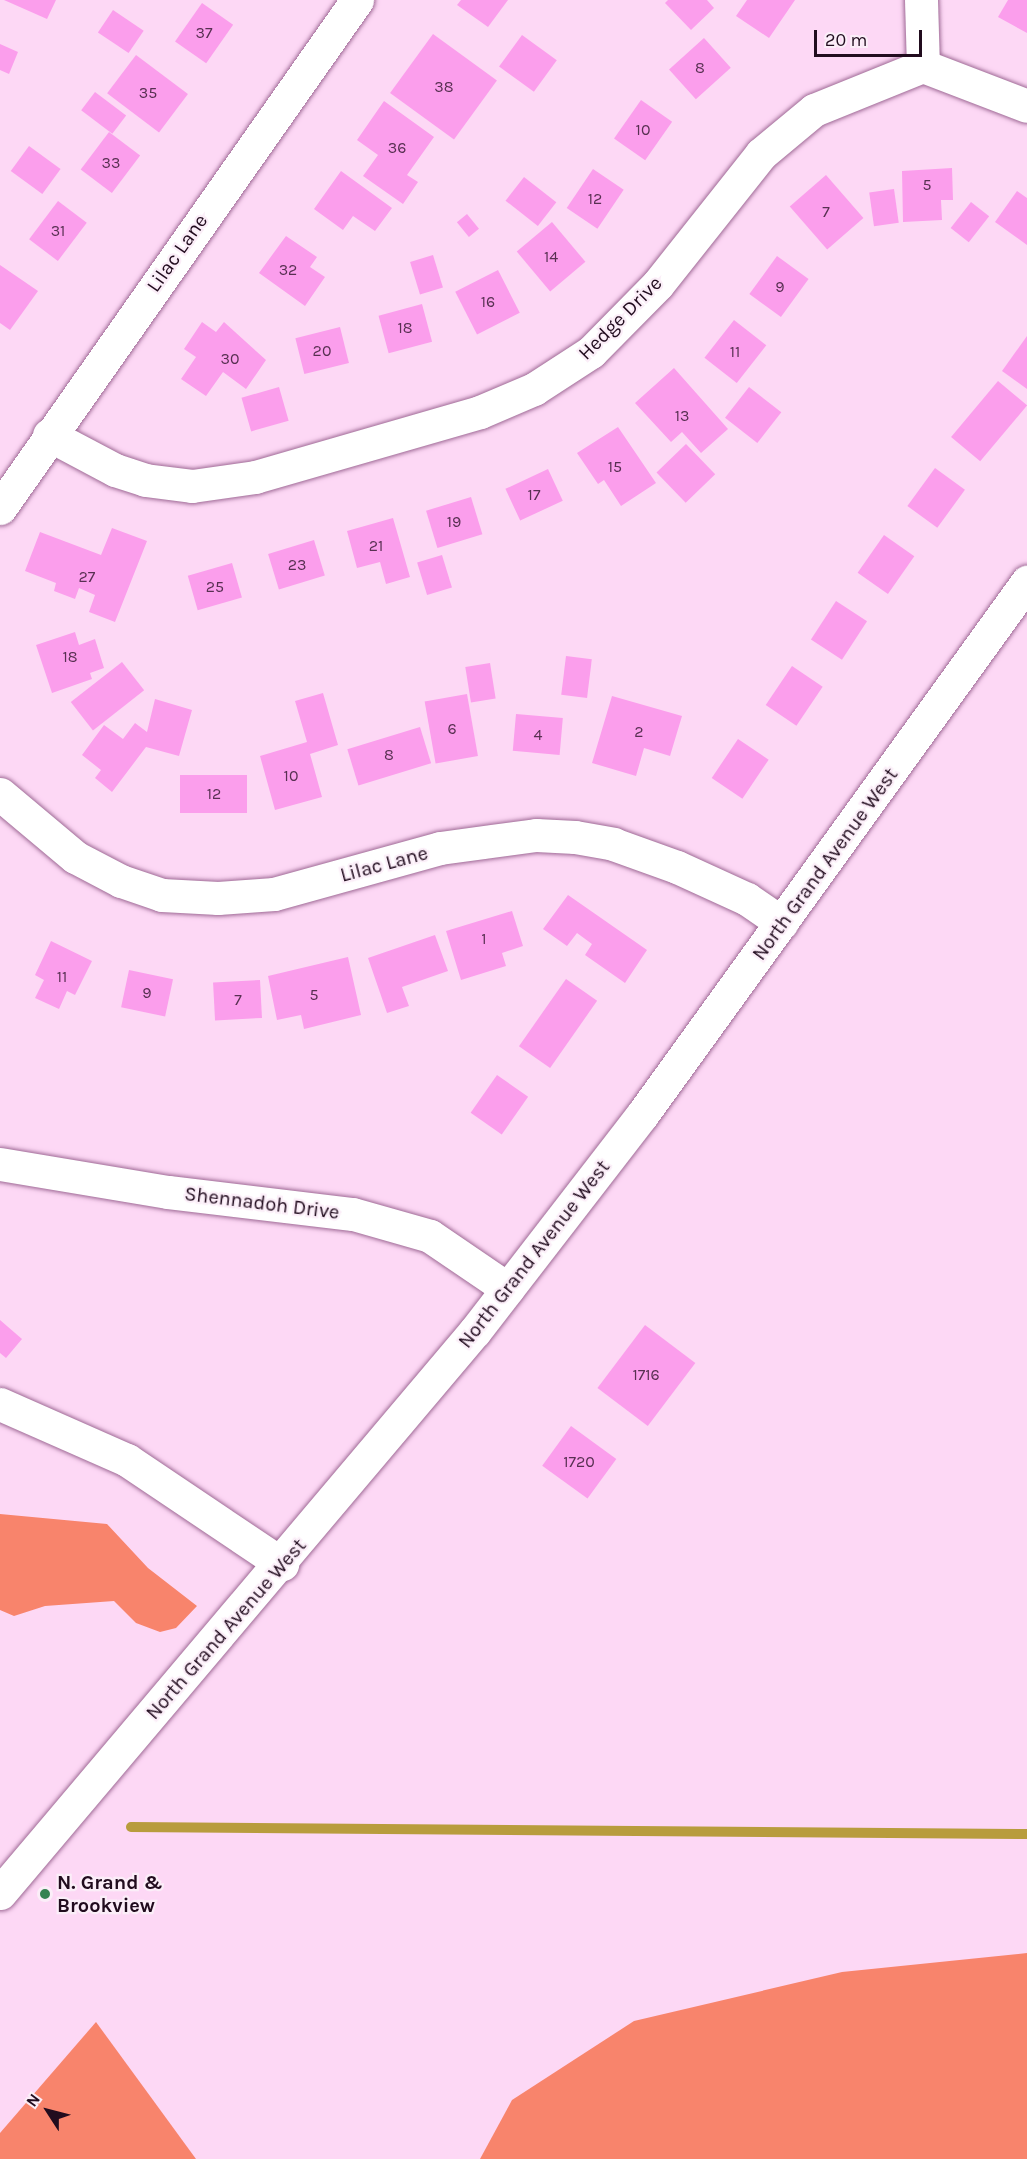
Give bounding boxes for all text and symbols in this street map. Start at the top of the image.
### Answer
scale bar [817,18,925,56]
house number: 37 [196,23,212,43]
text: 20 m [825,29,867,51]
house number: 8 [695,58,705,78]
house number: 38 [434,77,454,97]
house number: 35 [139,83,157,103]
house number: 10 [636,120,650,140]
house number: 36 [388,138,406,158]
house number: 33 [102,153,120,173]
house number: 5 [922,175,932,195]
house number: 12 [588,189,602,209]
house number: 7 [822,202,830,222]
street label: Lilac Lane [141,209,213,297]
house number: 31 [51,221,65,241]
house number: 14 [544,247,558,267]
house number: 32 [279,260,297,280]
street label: Hedge Drive [573,271,667,365]
house number: 9 [775,277,785,297]
house number: 16 [481,292,495,312]
house number: 18 [397,318,413,338]
house number: 20 [313,341,331,361]
house number: 11 [730,342,740,362]
house number: 30 [221,349,239,369]
house number: 13 [675,406,689,426]
house number: 15 [608,457,622,477]
house number: 17 [528,485,540,505]
house number: 19 [447,512,461,532]
house number: 21 [369,536,383,556]
house number: 23 [288,555,306,575]
house number: 27 [79,567,95,587]
house number: 25 [206,577,224,597]
house number: 18 [62,647,78,667]
house number: 6 [447,719,457,739]
house number: 2 [634,722,644,742]
house number: 4 [534,725,542,745]
house number: 8 [384,745,394,765]
street label: North Grand Avenue West [747,763,903,965]
house number: 10 [284,766,298,786]
house number: 12 [207,784,221,804]
street label: Lilac Lane [338,841,430,887]
house number: 1 [481,929,487,949]
house number: 11 [57,967,67,987]
house number: 9 [142,983,152,1003]
house number: 5 [309,985,319,1005]
house number: 7 [234,990,242,1010]
street label: North Grand Avenue West [453,1155,615,1353]
street label: Shennadoh Drive [183,1182,341,1224]
house number: 1716 [632,1365,660,1385]
house number: 1720 [563,1452,595,1472]
street label: North Grand Avenue West [141,1534,311,1724]
place label: N. Grand & Brookview [57,1870,163,1917]
marker: N. Grand & Brookview [38,1887,52,1901]
north arrow [18,2081,78,2141]
text: N [22,2090,44,2110]

